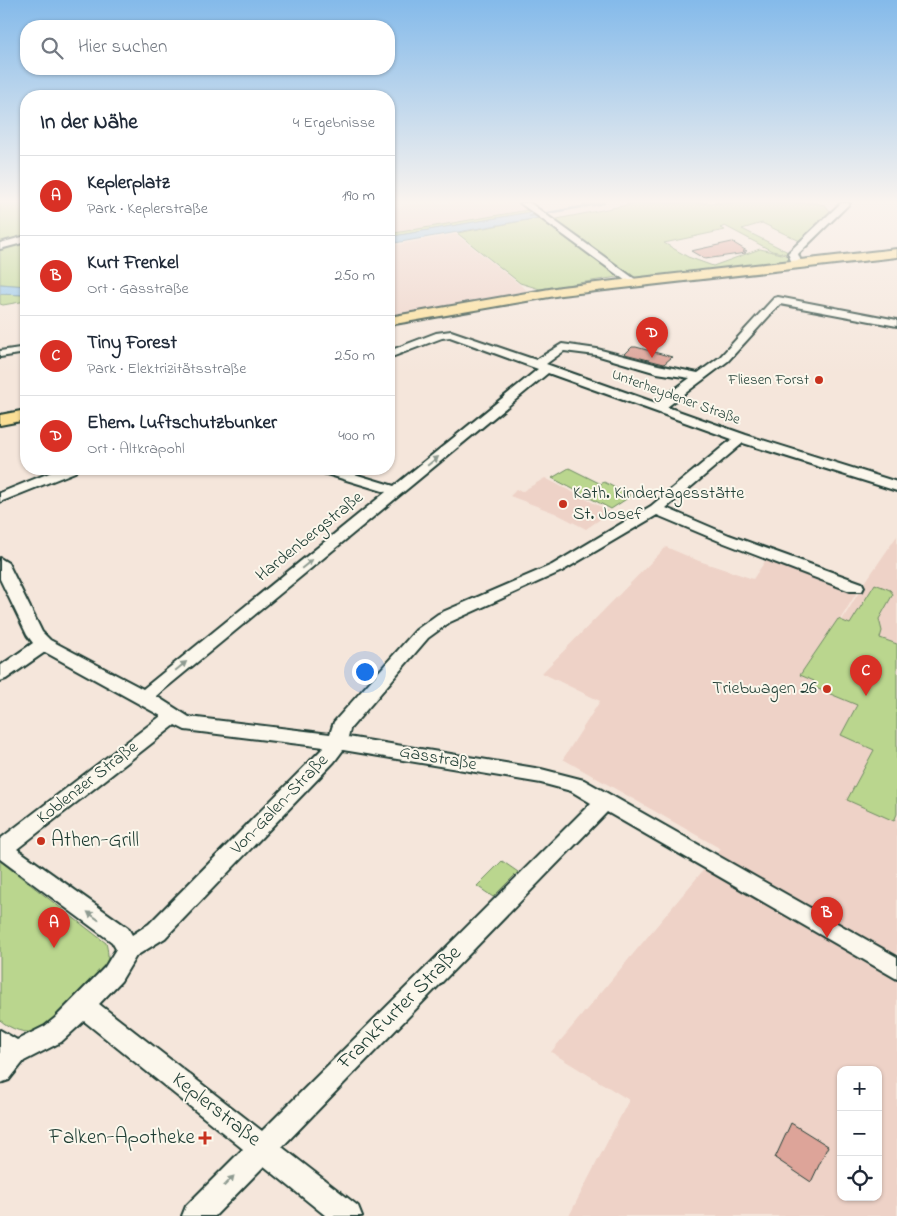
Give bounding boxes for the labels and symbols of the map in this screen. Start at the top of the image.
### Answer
pin: D [636,317,668,358]
street label: Unterheydener Straße [608,363,744,432]
place label: Fliesen Forst [727,369,809,391]
marker: Fliesen Forst [813,374,825,386]
one-way arrow [426,455,439,466]
place label: Kath. Kindertagesstätte St. Josef [573,481,745,528]
street label: Hardenbergstraße [251,485,371,589]
marker: Kath. Kindertagesstätte St. Josef [557,498,569,510]
one-way arrow [301,558,314,569]
pin: C [850,655,882,696]
your location [352,659,378,685]
one-way arrow [175,661,188,672]
place label: Triebwagen 26 [712,676,817,703]
marker: Triebwagen 26 [821,683,833,695]
street label: Koblenzer Straße [32,734,145,831]
street label: Gasstraße [397,739,480,779]
street label: Von-Galen-Straße [224,748,336,862]
place label: Athen-Grill [51,826,139,856]
marker: Athen-Grill [35,835,47,847]
pin: B [811,897,843,938]
pin: A [38,907,70,948]
one-way arrow [86,911,100,921]
street label: Frankfurter Straße [331,939,469,1077]
street label: Keplerstraße [165,1066,267,1155]
place label: Falken-Apotheke [48,1123,196,1153]
marker: Falken-Apotheke [199,1132,211,1144]
one-way arrow [223,1176,235,1188]

